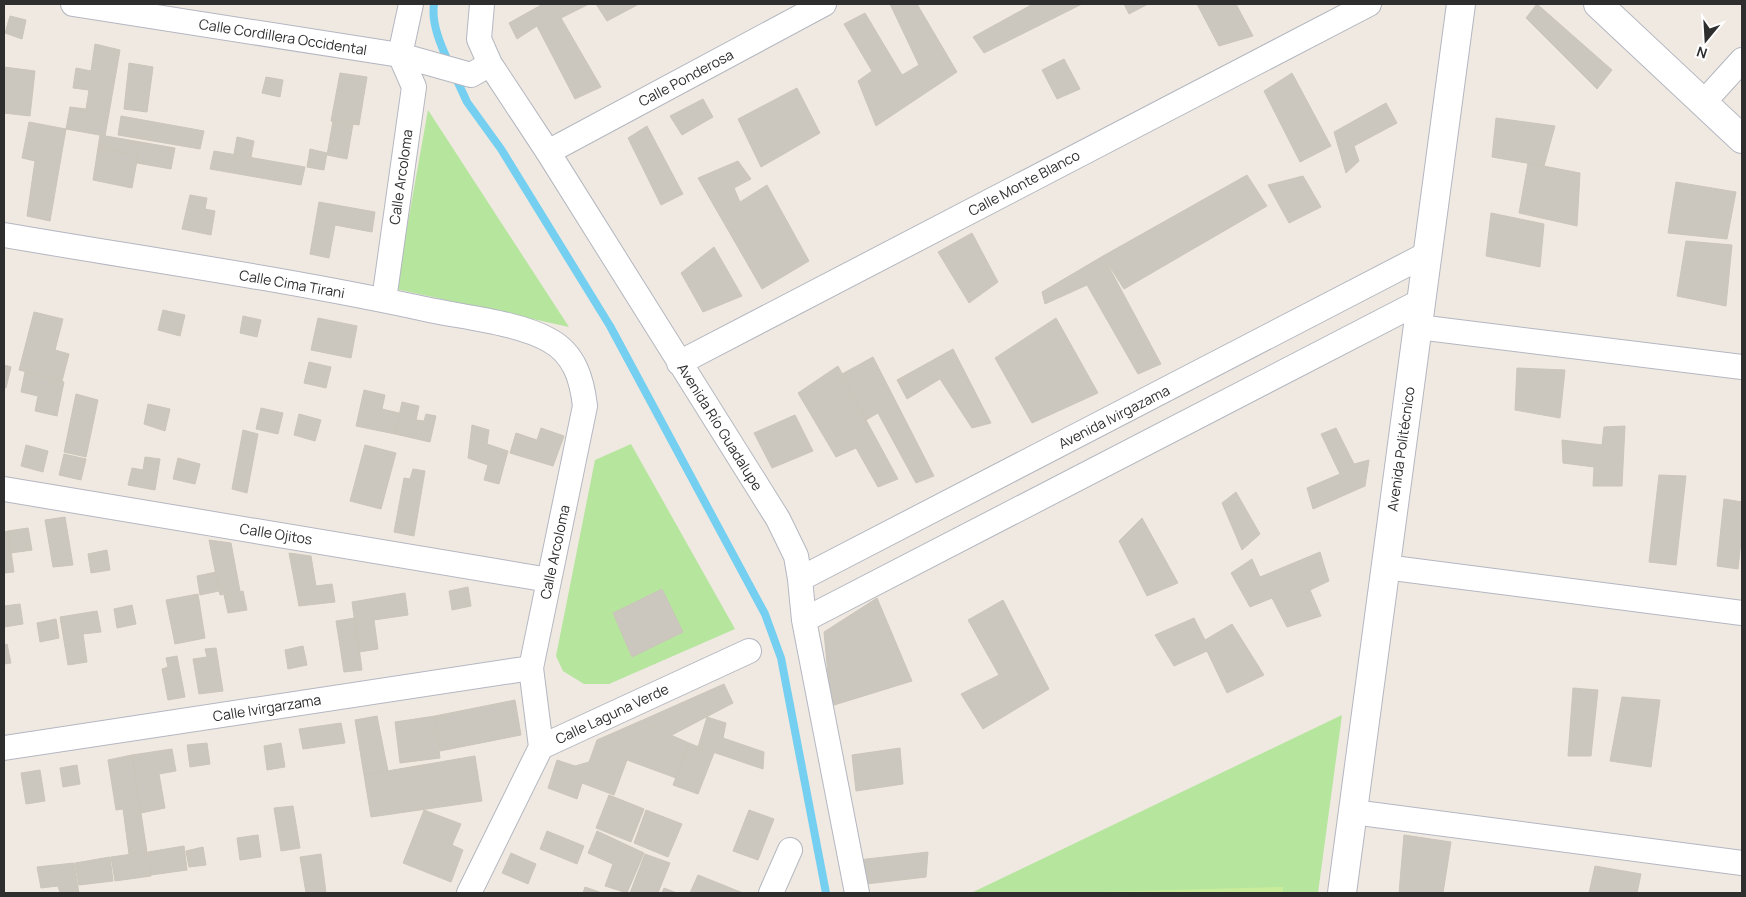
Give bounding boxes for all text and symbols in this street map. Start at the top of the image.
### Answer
street label: Calle Cordillera Occidental [198,14,368,59]
north arrow [1681,15,1731,65]
text: N [1694,42,1710,63]
street label: Calle Ponderosa [635,45,737,111]
street label: Calle Arcoloma [384,128,417,226]
street label: Calle Monte Blanco [965,145,1083,220]
street label: Calle Cima Tirani [238,265,346,302]
street label: Avenida Río Guadalupe [673,359,767,494]
street label: Avenida Ivirgazama [1055,380,1173,453]
street label: Avenida Politécnico [1382,385,1419,513]
street label: Calle Arcoloma [535,503,574,601]
street label: Calle Ojitos [238,518,314,549]
street label: Calle Laguna Verde [552,679,672,748]
street label: Calle Ivirgarzama [211,690,322,725]

